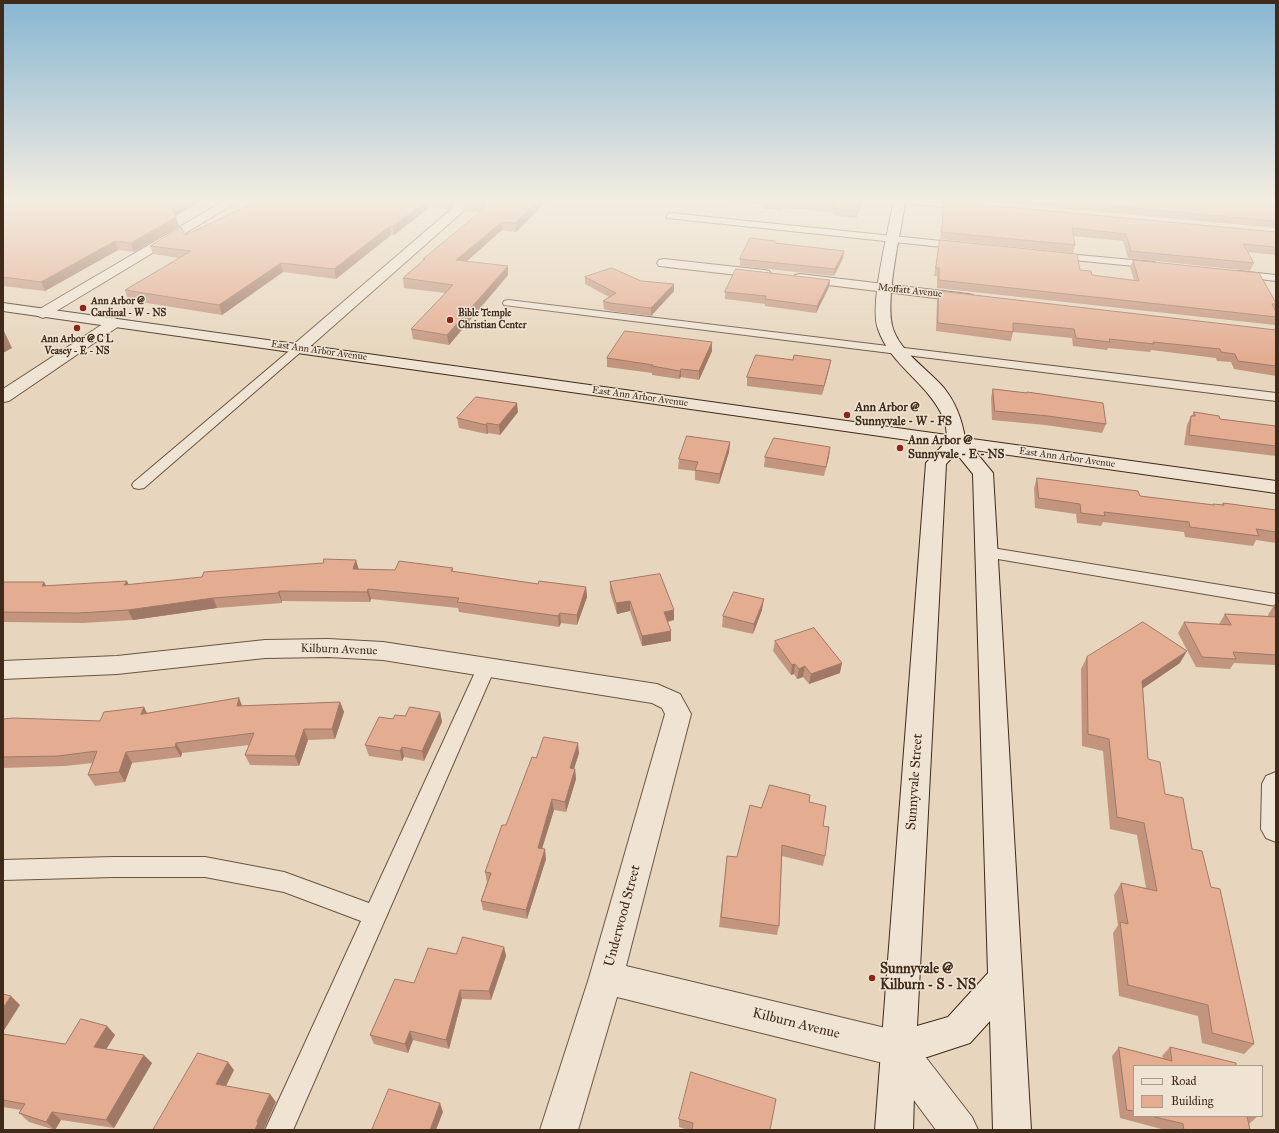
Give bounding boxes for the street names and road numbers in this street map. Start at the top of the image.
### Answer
street label: Moffatt Avenue [877,282,943,300]
street label: East Ann Arbor Avenue [270,338,368,364]
street label: East Ann Arbor Avenue [591,384,689,410]
street label: East Ann Arbor Avenue [1018,445,1116,471]
street label: Kilburn Avenue [300,641,378,659]
street label: Sunnyvale Street [903,733,927,831]
street label: Underwood Street [601,863,645,969]
street label: Kilburn Avenue [750,1005,842,1043]

